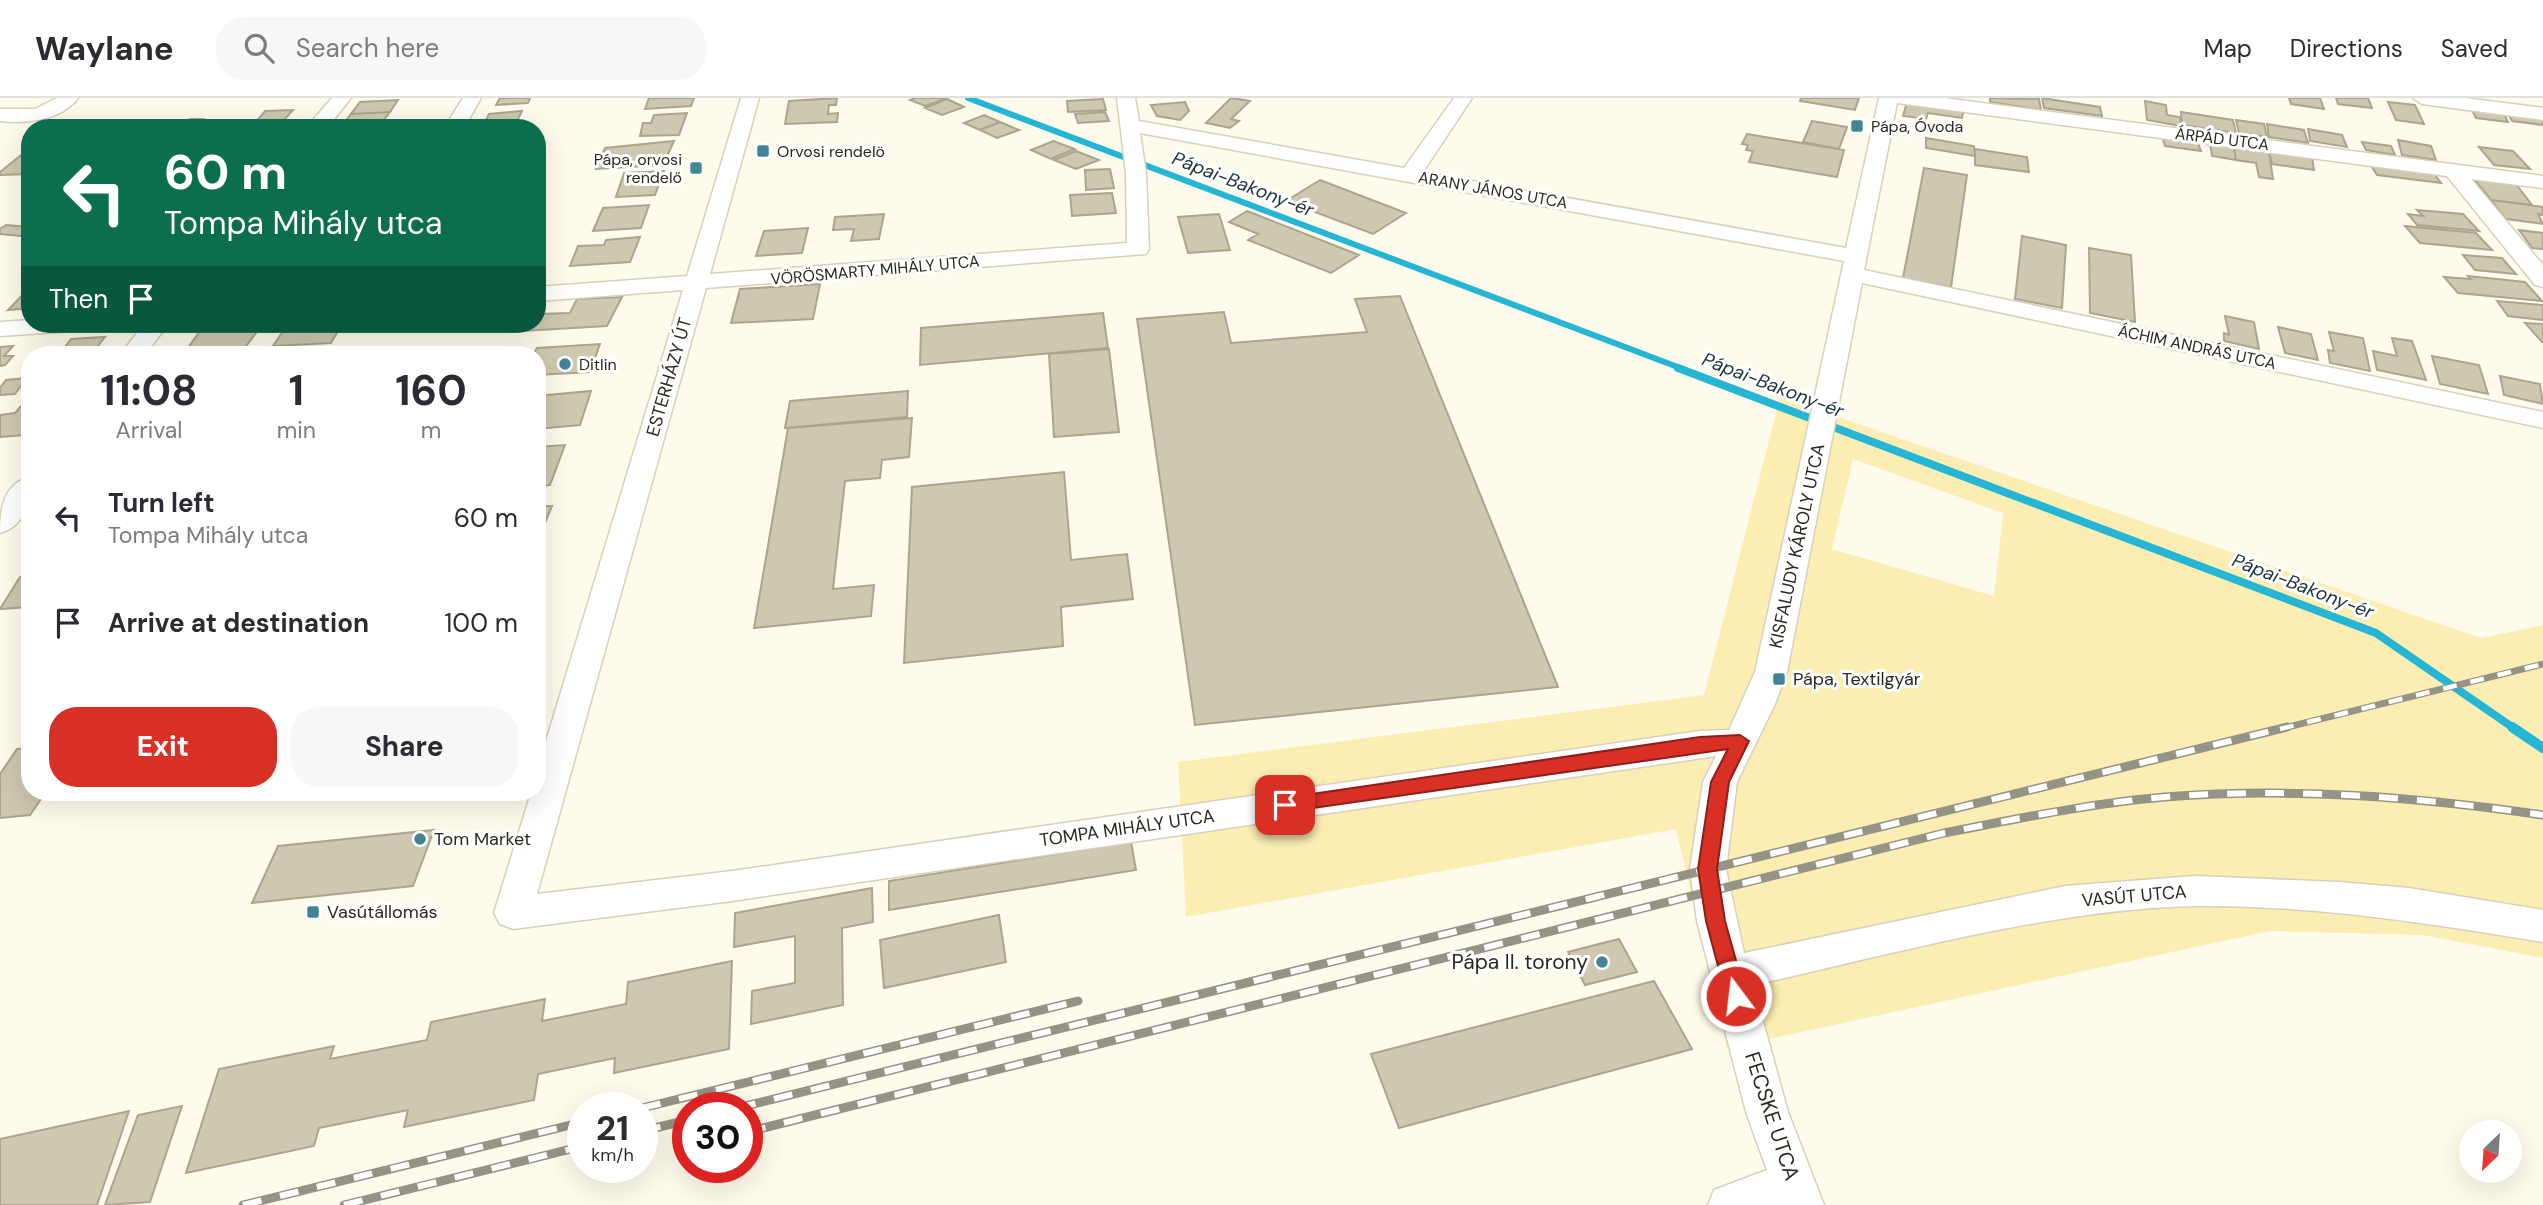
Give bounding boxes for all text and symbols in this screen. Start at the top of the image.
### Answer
search box [216,17,706,80]
text: Waylane [35,27,174,70]
icon: search [240,29,278,67]
text: Search here [296,31,439,65]
text: Map [2204,33,2252,64]
text: Directions [2290,33,2403,64]
text: Saved [2441,33,2508,64]
place label: Pápa, Óvoda [1871,116,1963,137]
marker: Pápa, Óvoda [1849,118,1865,134]
street label: ÁRPÁD UTCA [2174,123,2271,155]
text: 60 m [164,140,287,204]
place label: Orvosi rendelö [777,141,885,162]
marker: Orvosi rendelö [755,143,771,159]
water label: Pápai-Bakony-ér [1169,146,1318,223]
icon: left [49,147,140,238]
place label: Pápa, orvosi rendelő [594,149,682,188]
marker: Pápa, orvosi rendelő [688,160,704,176]
street label: ARANY JÁNOS UTCA [1417,167,1570,214]
text: Tompa Mihály utca [164,202,443,244]
street label: VÖRÖSMARTY MIHÁLY UTCA [770,250,981,290]
icon: arrive [122,280,160,318]
text: Then [49,282,108,316]
street label: ESTERHÁZY ÚT [641,315,697,439]
street label: ÁCHIM ANDRÁS UTCA [2116,320,2278,374]
water label: Pápai-Bakony-ér [1699,347,1848,424]
place label: Ditlin [579,354,617,375]
marker: Ditlin [557,356,573,372]
text: 11:08 [100,363,198,418]
text: 1 [289,363,304,418]
text: 160 [395,363,467,418]
text: Arrival [115,415,182,445]
text: min [277,415,316,445]
text: m [421,415,441,445]
street label: KISFALUDY KÁROLY UTCA [1764,441,1830,651]
text: Turn left [108,486,215,520]
icon: left [49,499,87,537]
text: 60 m [454,501,518,535]
text: Tompa Mihály utca [108,520,308,550]
water label: Pápai-Bakony-ér [2229,548,2378,625]
icon: arrive [49,604,87,642]
text: Arrive at destination [108,606,369,640]
text: 100 m [444,606,518,640]
place label: Pápa, Textilgyár [1793,667,1921,691]
marker: Pápa, Textilgyár [1771,671,1787,687]
button: Exit [49,707,277,787]
button: Share [291,707,518,787]
pin [1255,775,1315,835]
icon: arrive [1266,786,1304,824]
street label: TOMPA MIHÁLY UTCA [1038,804,1216,852]
place label: Tom Market [434,827,531,851]
marker: Tom Market [412,831,428,847]
street label: VASÚT UTCA [2081,879,2187,913]
place label: Vasútállomás [327,900,438,924]
marker: Vasútállomás [305,904,321,920]
place label: Pápa II. torony [1452,948,1588,976]
marker: Pápa II. torony [1594,954,1610,970]
position arrow [1699,959,1773,1033]
street label: FECSKE UTCA [1738,1048,1806,1184]
speed limit sign: 30 [672,1092,763,1183]
text: 21 [596,1105,629,1151]
north arrow [2459,1120,2522,1183]
map controls [2459,1120,2522,1183]
text: km/h [591,1143,634,1167]

